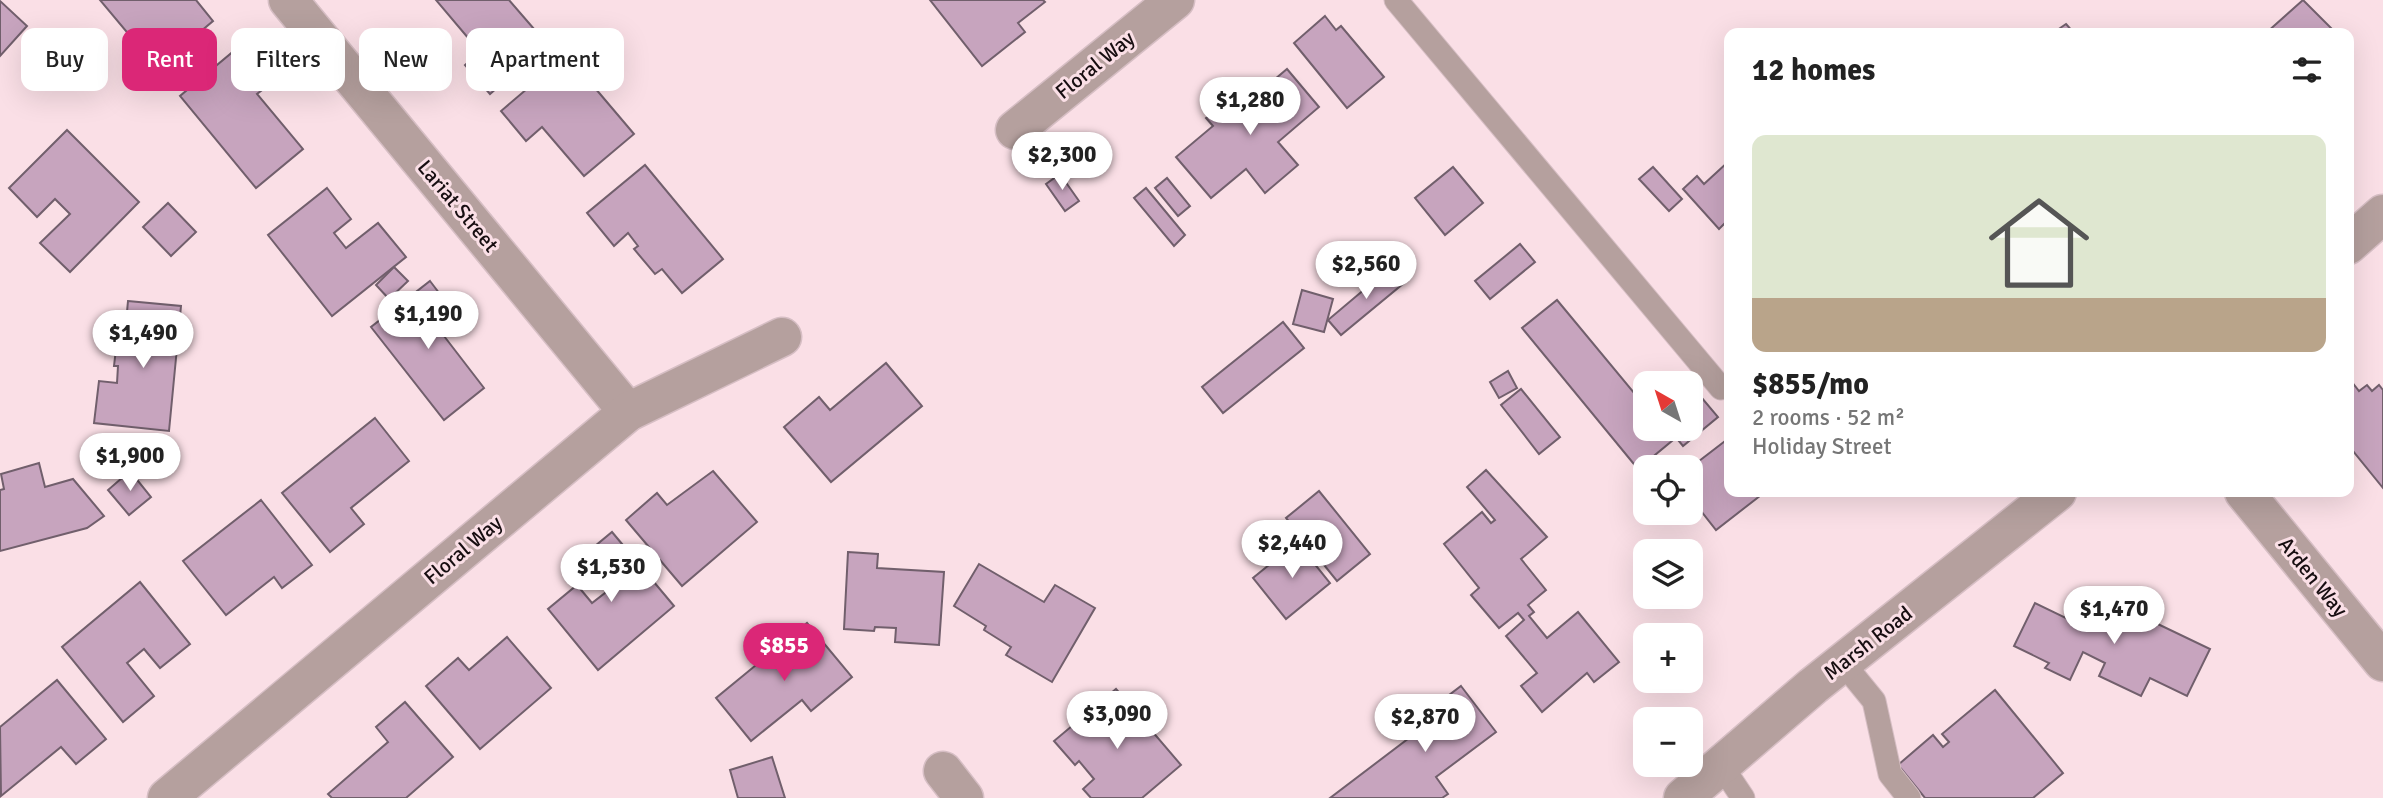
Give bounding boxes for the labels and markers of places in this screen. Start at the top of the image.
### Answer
pin: $1,280 [1193,78,1307,137]
pin: $2,300 [1005,132,1119,192]
pin: $2,560 [1309,242,1423,301]
pin: $1,190 [371,292,485,351]
pin: $1,490 [86,310,200,370]
pin: $1,900 [73,434,187,493]
pin: $2,440 [1235,520,1349,580]
pin: $1,530 [554,544,668,604]
pin: $1,470 [2057,586,2171,646]
pin: $855 [743,624,825,683]
pin: $3,090 [1060,692,1174,751]
pin: $2,870 [1368,694,1482,754]

